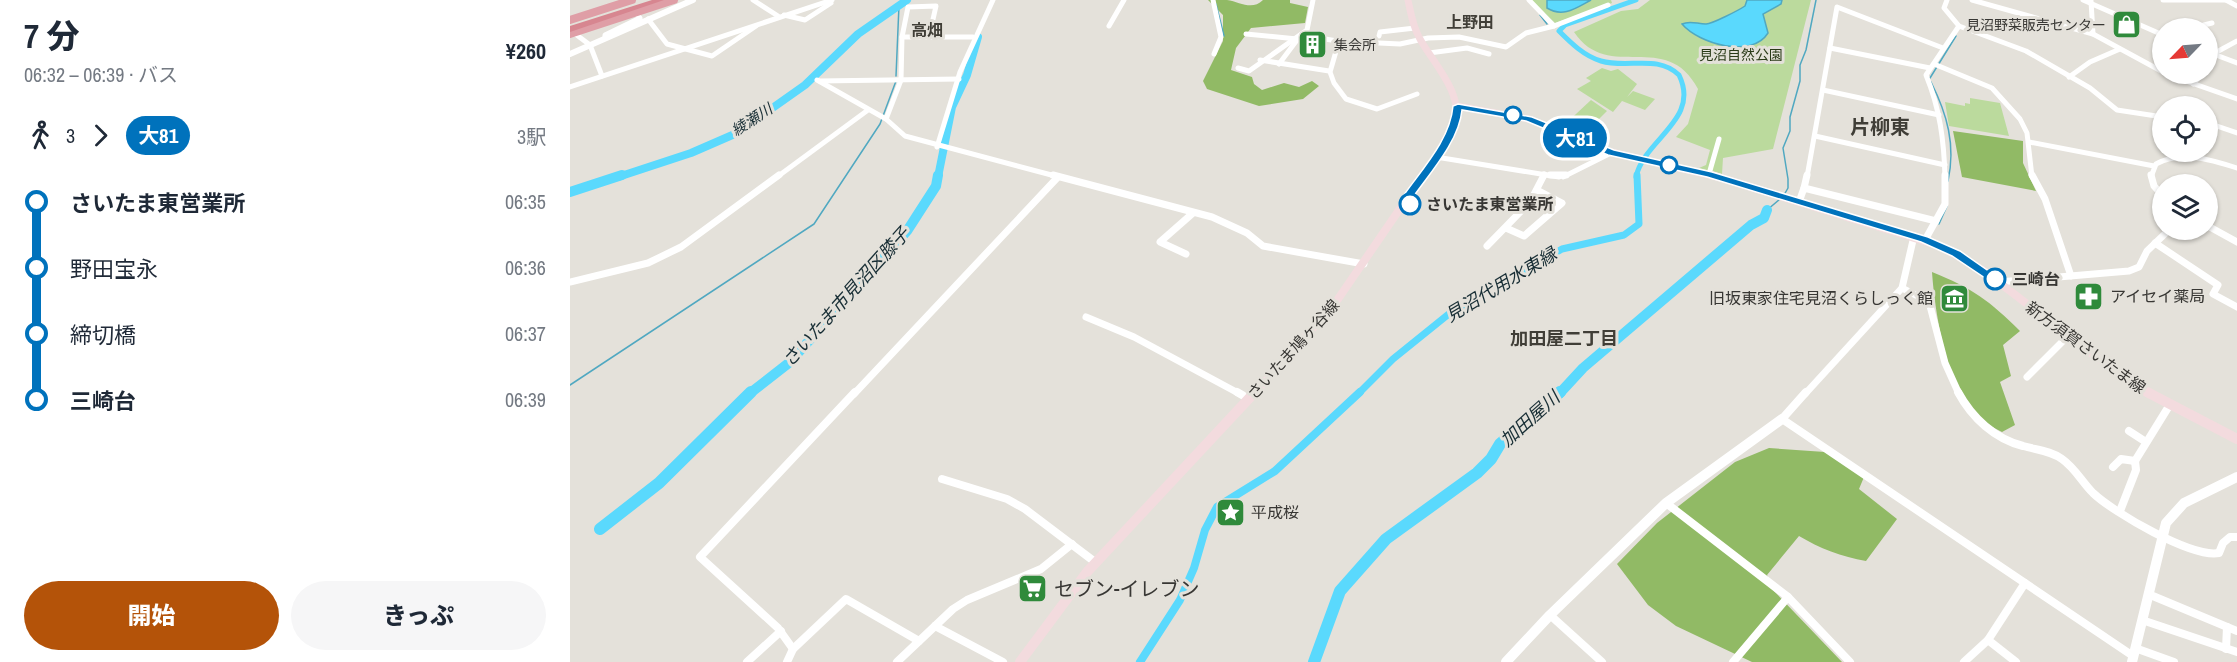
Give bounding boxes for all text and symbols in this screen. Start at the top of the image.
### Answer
shop icon: 見沼野菜販売センター [2111,9,2143,41]
district label: 上野田 [1446,11,1494,33]
text: 7 分 [24,14,80,58]
place label: 見沼野菜販売センター [1966,16,2106,34]
north arrow [2152,18,2218,84]
map controls [2152,18,2218,240]
district label: 高畑 [911,19,943,41]
building icon: 集会所 [1297,29,1329,61]
text: ¥260 [506,36,546,66]
place label: 集会所 [1334,36,1376,54]
park label: 見沼自然公園 [1699,46,1783,64]
text: 06:32 – 06:39 · バス [24,61,178,88]
button: locate [2152,96,2218,162]
water label: 綾瀬川 [727,97,778,141]
unlabelled marker [1504,106,1522,124]
district label: 片柳東 [1850,113,1910,140]
line badge: 大81 [1540,118,1610,158]
icon: walk [24,119,57,152]
icon: forward [84,119,117,152]
text: 大81 [138,121,178,150]
text: 3 [66,122,75,149]
text: 3駅 [517,123,546,150]
text: 大81 [1555,124,1595,153]
unlabelled marker [1660,156,1678,174]
button: layers [2152,174,2218,240]
text: さいたま東営業所 [70,188,245,218]
text: 06:35 [505,188,546,215]
marker: さいたま東営業所 [1399,193,1421,215]
place label: さいたま東営業所 [1426,193,1554,215]
water label: さいたま市見沼区膝子 [776,221,916,372]
water label: 見沼代用水東縁 [1440,240,1563,328]
text: 野田宝永 [70,254,158,284]
text: 06:36 [505,254,546,281]
marker: 三崎台 [1984,268,2006,290]
place label: 三崎台 [2012,268,2060,290]
pharmacy icon: アイセイ薬局 [2073,280,2105,312]
museum icon: 旧坂東家住宅見沼くらしっく館 [1938,282,1970,314]
place label: アイセイ薬局 [2110,285,2205,307]
place label: 旧坂東家住宅見沼くらしっく館 [1709,287,1933,309]
street label: さいたま鳩ヶ谷線 [1242,294,1344,404]
street label: 新方須賀さいたま線 [2021,296,2151,398]
text: 締切橋 [70,320,136,350]
text: 06:37 [505,320,546,347]
district label: 加田屋二丁目 [1510,326,1618,351]
water label: 加田屋川 [1495,384,1566,452]
text: 三崎台 [70,386,136,416]
text: 06:39 [505,386,546,413]
place icon: 平成桜 [1214,496,1246,528]
place label: 平成桜 [1251,501,1299,523]
supermarket icon: セブン-イレブン [1017,573,1049,605]
place label: セブン-イレブン [1054,575,1199,602]
button: 開始 [24,581,279,650]
button: きっぷ [291,581,546,650]

